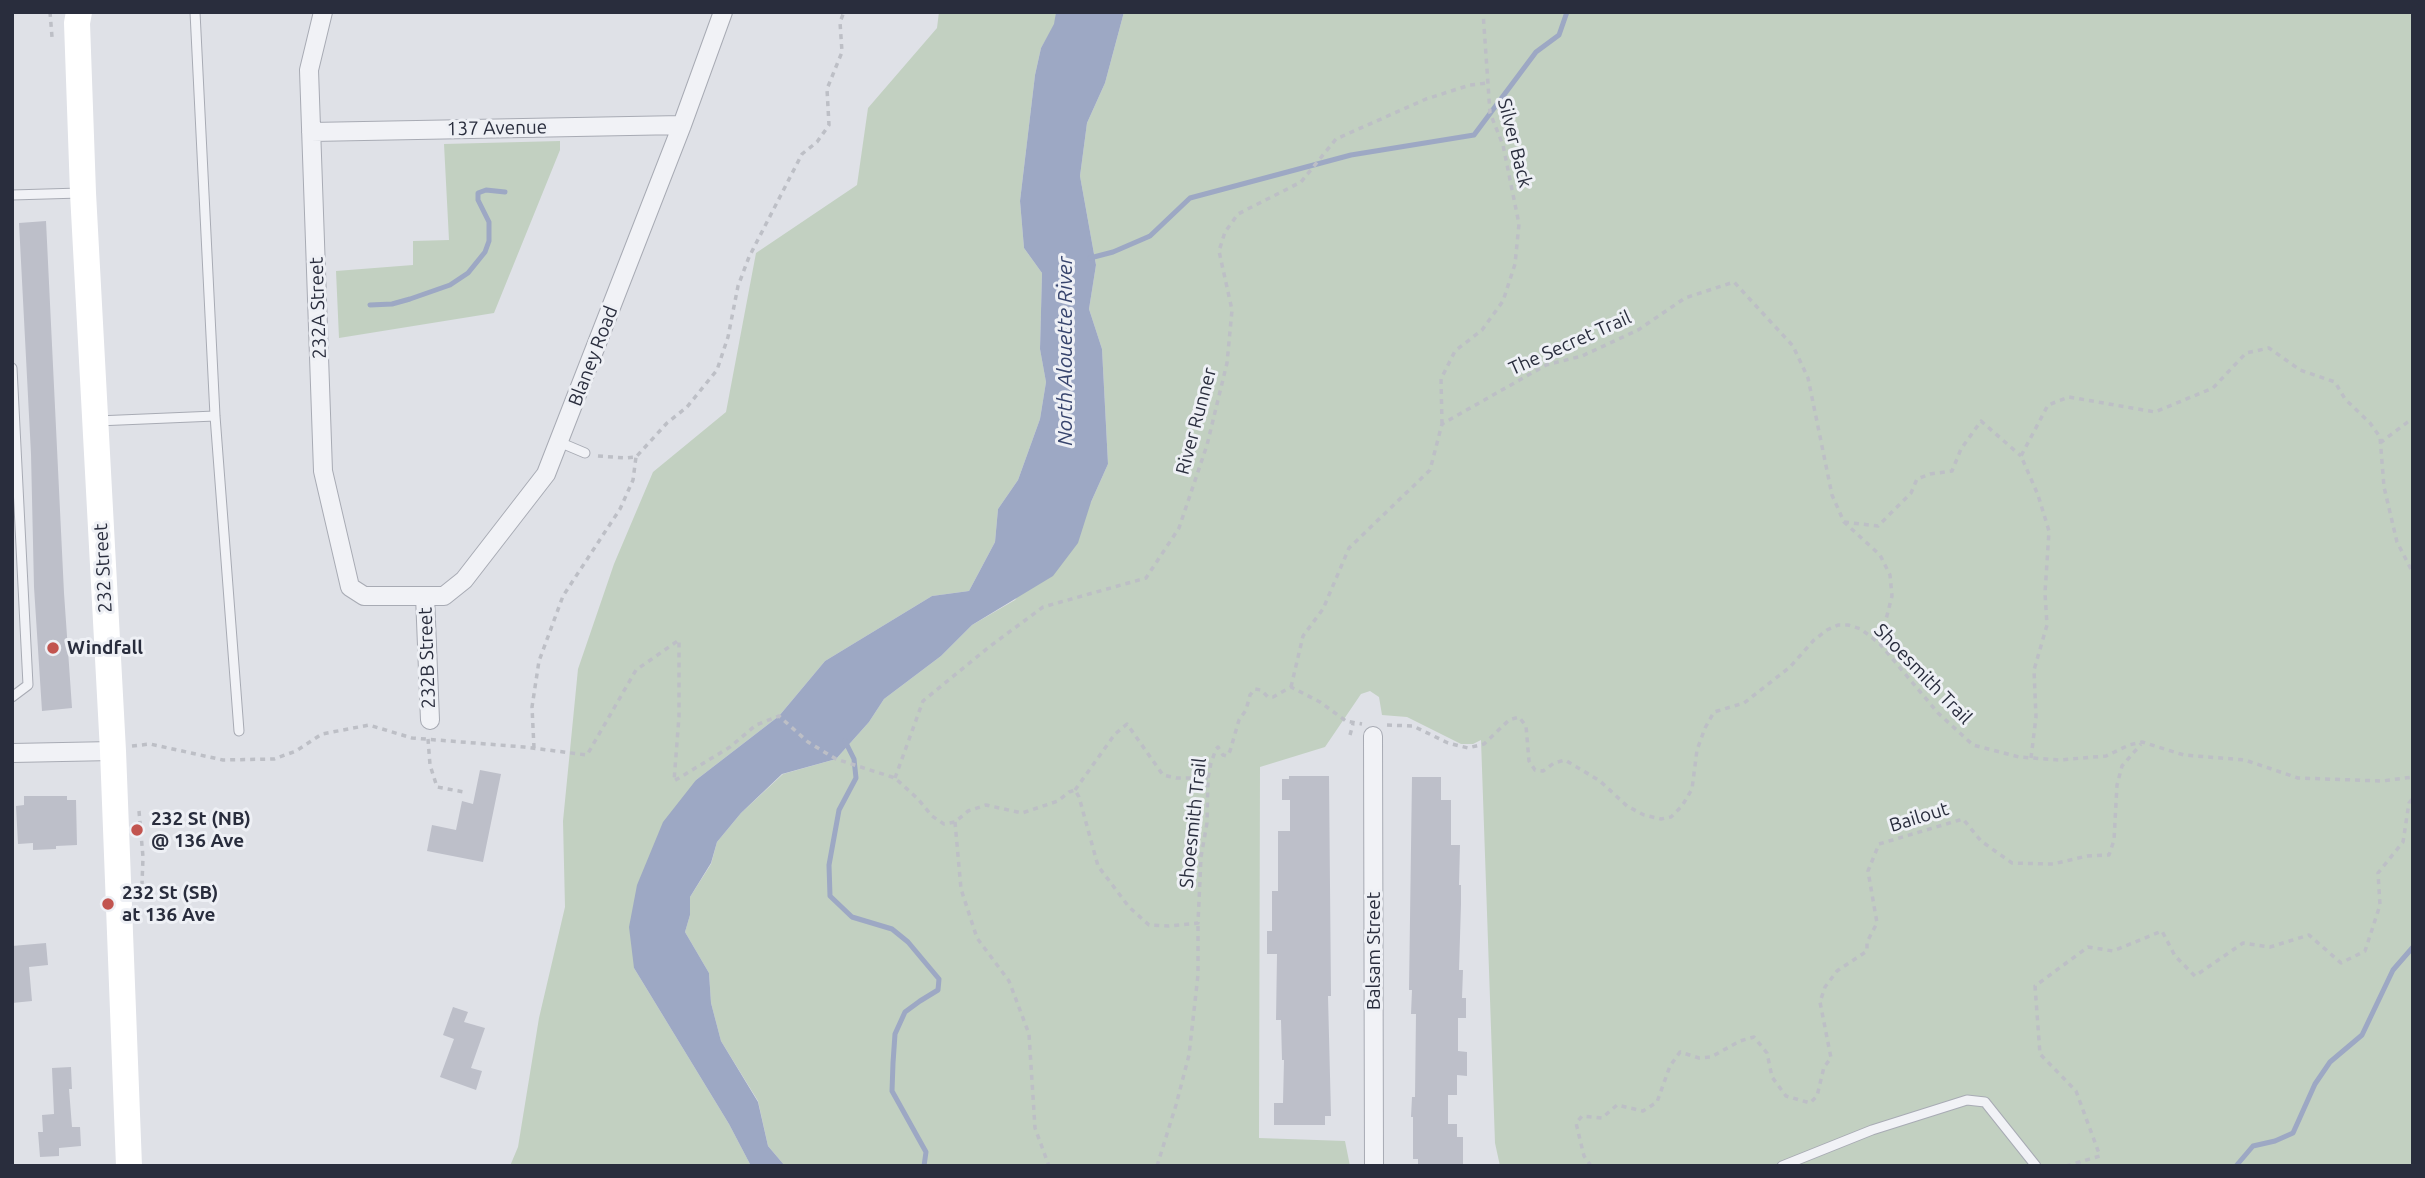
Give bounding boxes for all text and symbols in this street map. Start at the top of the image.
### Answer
street label: Silver Back [1493,96,1537,190]
street label: 137 Avenue [447,116,547,140]
water label: North Alouette River [1052,256,1078,446]
street label: 232A Street [305,257,331,359]
street label: Blaney Road [563,303,623,409]
street label: The Secret Trail [1505,306,1635,380]
street label: River Runner [1171,365,1221,477]
street label: 232 Street [89,523,117,613]
street label: 232B Street [414,607,440,709]
street label: Shoesmith Trail [1869,619,1977,729]
place label: Windfall [67,637,143,659]
marker: Windfall [45,640,61,656]
street label: Shoesmith Trail [1175,757,1211,889]
street label: Bailout [1887,797,1951,837]
place label: 232 St (NB) @ 136 Ave [151,808,251,852]
marker: 232 St (NB) @ 136 Ave [129,822,145,838]
place label: 232 St (SB) at 136 Ave [122,882,218,926]
street label: Balsam Street [1363,892,1385,1010]
marker: 232 St (SB) at 136 Ave [100,896,116,912]

